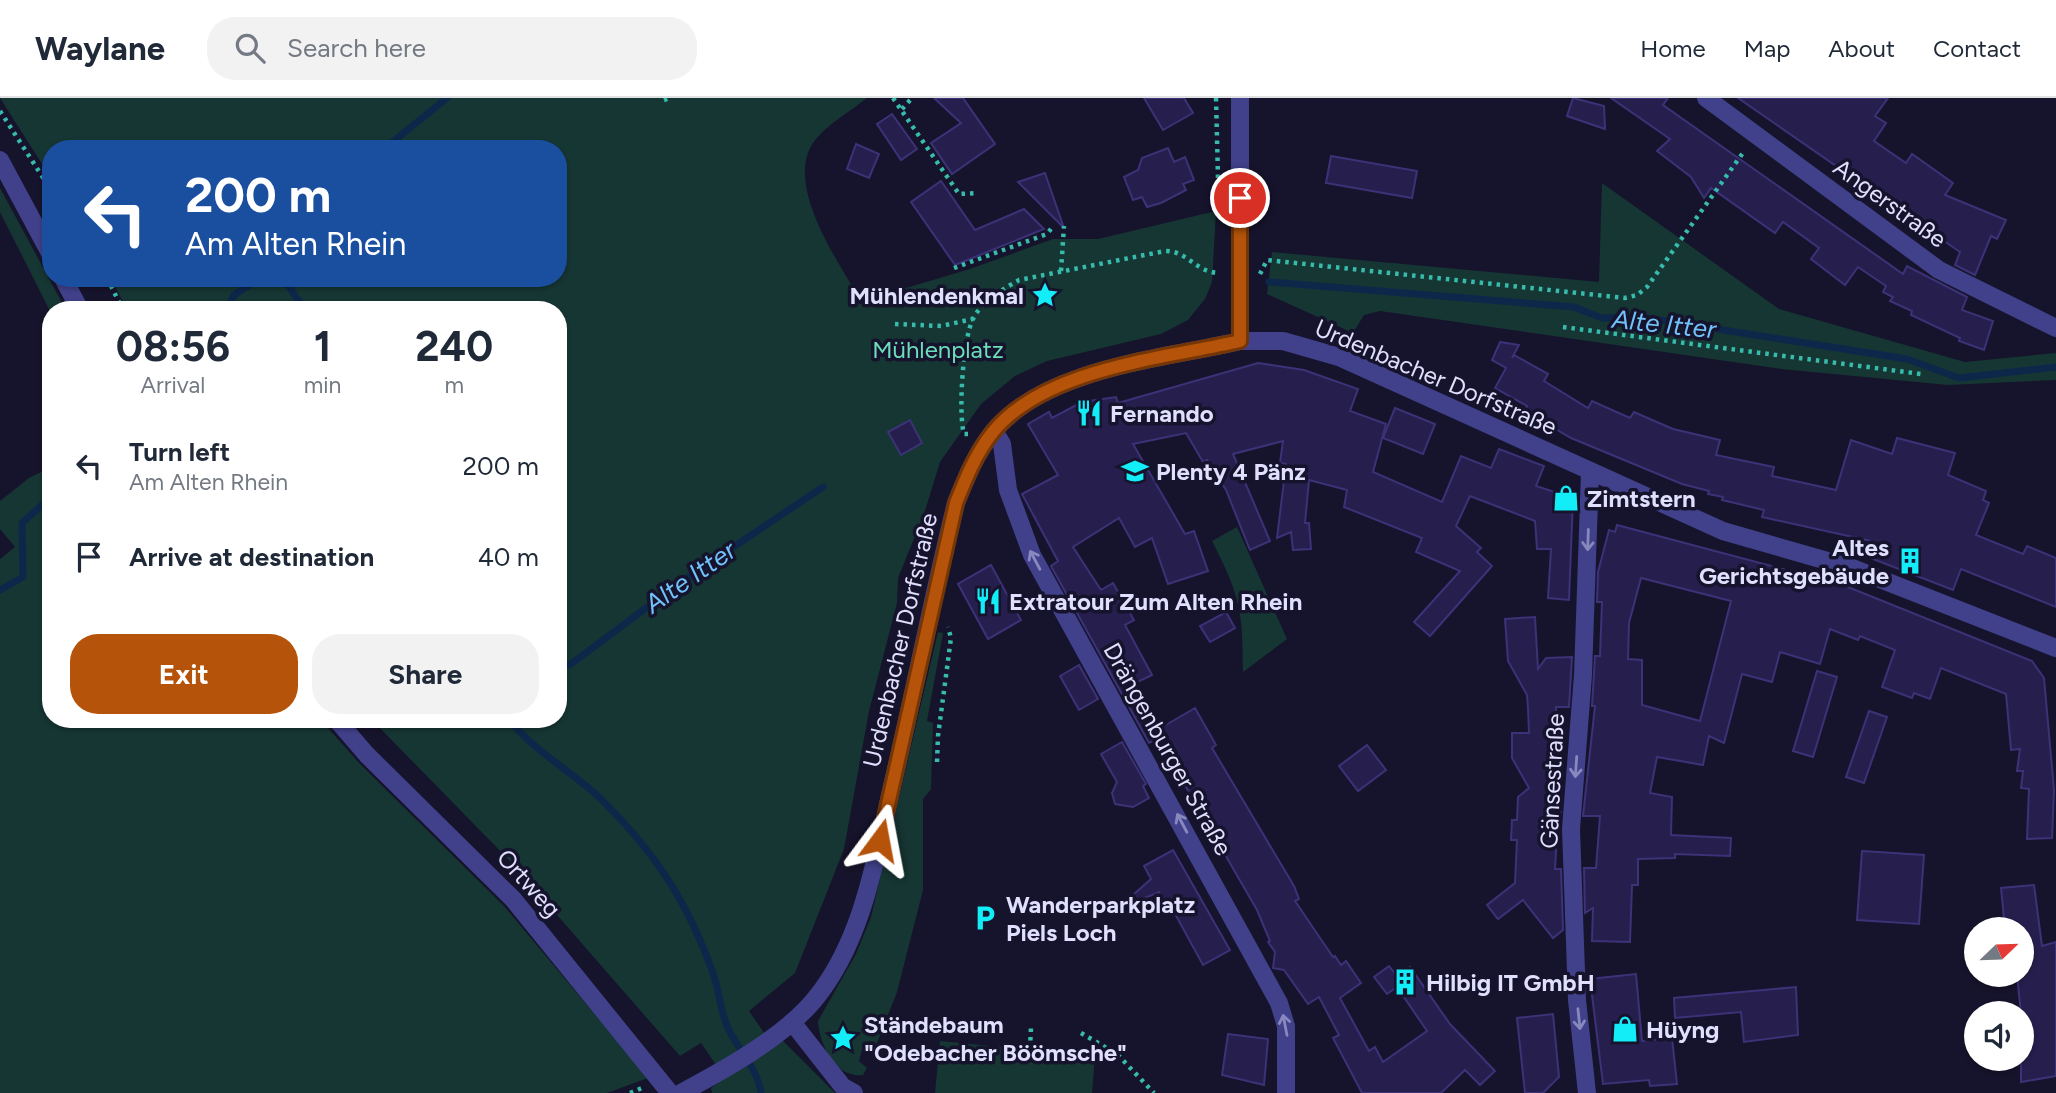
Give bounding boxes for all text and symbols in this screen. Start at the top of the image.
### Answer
search box [207,17,697,80]
text: Waylane [35,29,165,68]
icon: search [231,29,269,67]
text: Search here [287,32,426,64]
text: Home [1640,34,1706,63]
text: Map [1744,34,1790,63]
text: About [1828,34,1895,63]
text: Contact [1933,34,2021,63]
street label: Angerstraße [1828,152,1952,254]
text: 200 m [185,165,331,224]
icon: left [70,168,161,259]
pin [1210,168,1270,228]
icon: arrive [1221,179,1259,217]
text: Am Alten Rhein [185,225,406,263]
place icon: Mühlendenkmal [1030,280,1060,310]
place label: Mühlendenkmal [850,281,1024,310]
water label: Alte Itter [1609,303,1719,345]
street label: Urdenbacher Dorfstraße [1311,313,1561,441]
text: 08:56 [116,321,230,372]
text: 1 [314,321,331,372]
text: 240 [415,321,493,372]
park label: Mühlenplatz [872,335,1004,364]
text: Arrival [140,371,205,399]
text: min [304,371,341,399]
text: m [444,371,464,399]
restaurant icon: Fernando [1074,398,1104,428]
place label: Fernando [1110,399,1214,428]
text: Turn left [129,436,230,468]
icon: left [70,447,108,485]
text: 200 m [463,450,539,482]
school or university icon: Plenty 4 Pänz [1120,456,1150,486]
place label: Plenty 4 Pänz [1156,457,1306,486]
text: Am Alten Rhein [129,468,288,496]
shop icon: Zimtstern [1551,483,1581,513]
place label: Zimtstern [1587,484,1696,513]
street label: Urdenbacher Dorfstraße [857,510,943,770]
one-way arrow [1581,528,1594,551]
water label: Alte Itter [637,533,743,621]
place label: Altes Gerichtsgebäude [1699,533,1889,590]
icon: arrive [70,538,108,576]
text: Arrive at destination [129,541,374,573]
text: 40 m [478,541,539,573]
building icon: Altes Gerichtsgebäude [1895,546,1925,576]
one-way arrow [1028,550,1041,571]
restaurant icon: Extratour Zum Alten Rhein [973,586,1003,616]
place label: Extratour Zum Alten Rhein [1009,587,1302,616]
button: Exit [70,634,298,714]
button: Share [312,634,539,714]
street label: Drängenburger Straße [1098,638,1238,860]
street label: Gänsestraße [1534,713,1570,849]
one-way arrow [1569,755,1582,778]
position arrow [843,803,917,877]
one-way arrow [1175,813,1188,834]
street label: Ortweg [491,843,567,923]
place label: Wanderparkplatz Piels Loch [1006,890,1195,947]
parking icon: Wanderparkplatz Piels Loch [970,903,1000,933]
north arrow [1964,917,2034,987]
map controls [1964,917,2034,1071]
building icon: Hilbig IT GmbH [1390,967,1420,997]
place label: Hilbig IT GmbH [1426,968,1595,997]
button: sound [1964,1001,2034,1071]
one-way arrow [1572,1007,1585,1029]
place label: Ständebaum "Odebacher Böömsche" [864,1010,1127,1067]
one-way arrow [1277,1014,1291,1037]
shop icon: Hüyng [1610,1014,1640,1044]
place label: Hüyng [1646,1015,1720,1044]
place icon: Ständebaum "Odebacher Böömsche" [828,1023,858,1053]

